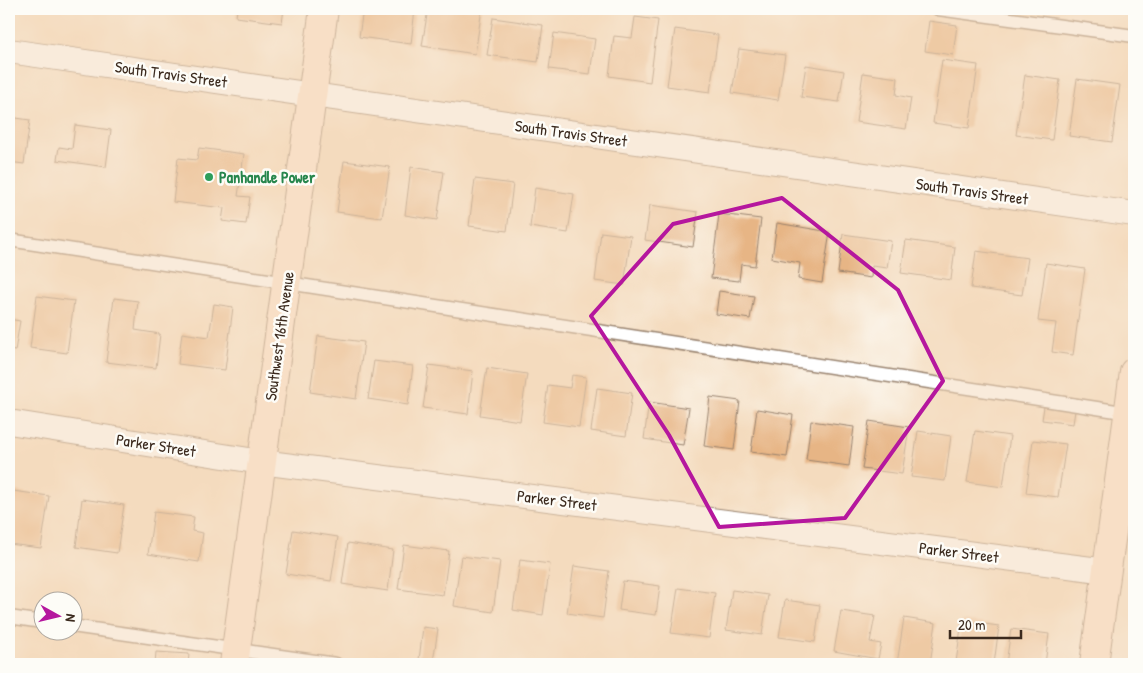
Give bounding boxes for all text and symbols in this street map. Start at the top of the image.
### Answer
street label: South Travis Street [113,55,229,93]
street label: South Travis Street [513,114,629,152]
place label: Panhandle Power [219,166,316,188]
marker: Panhandle Power [203,171,215,183]
street label: South Travis Street [914,172,1030,210]
street label: Southwest 16th Avenue [259,269,299,402]
street label: Parker Street [115,428,198,462]
street label: Parker Street [516,484,599,516]
street label: Parker Street [918,536,1001,568]
north arrow [32,590,82,640]
scale bar [950,608,1022,640]
text: N [61,613,81,623]
text: 20 m [958,614,985,635]

